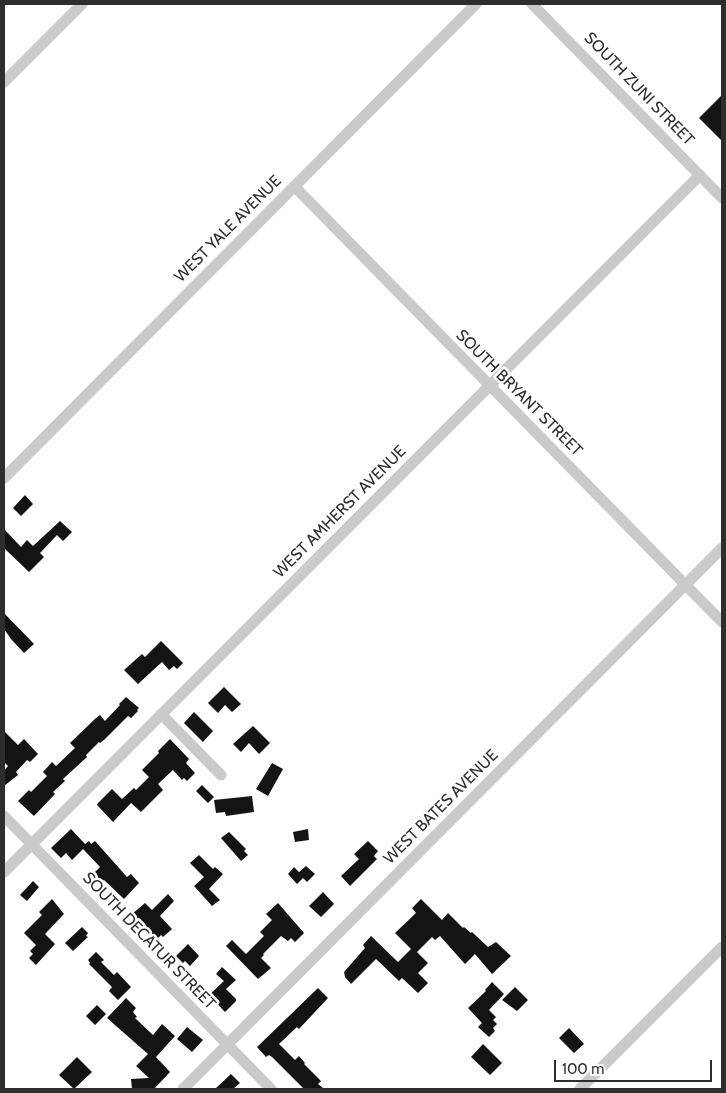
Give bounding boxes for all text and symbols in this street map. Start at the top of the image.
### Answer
street label: SOUTH ZUNI STREET [580,28,698,150]
street label: WEST YALE AVENUE [171,172,285,286]
street label: SOUTH BRYANT STREET [452,326,586,460]
street label: WEST AMHERST AVENUE [270,442,410,582]
street label: WEST BATES AVENUE [380,746,502,868]
street label: SOUTH DECATUR STREET [79,869,219,1013]
scale bar [556,1050,714,1082]
text: 100 m [562,1060,604,1078]

